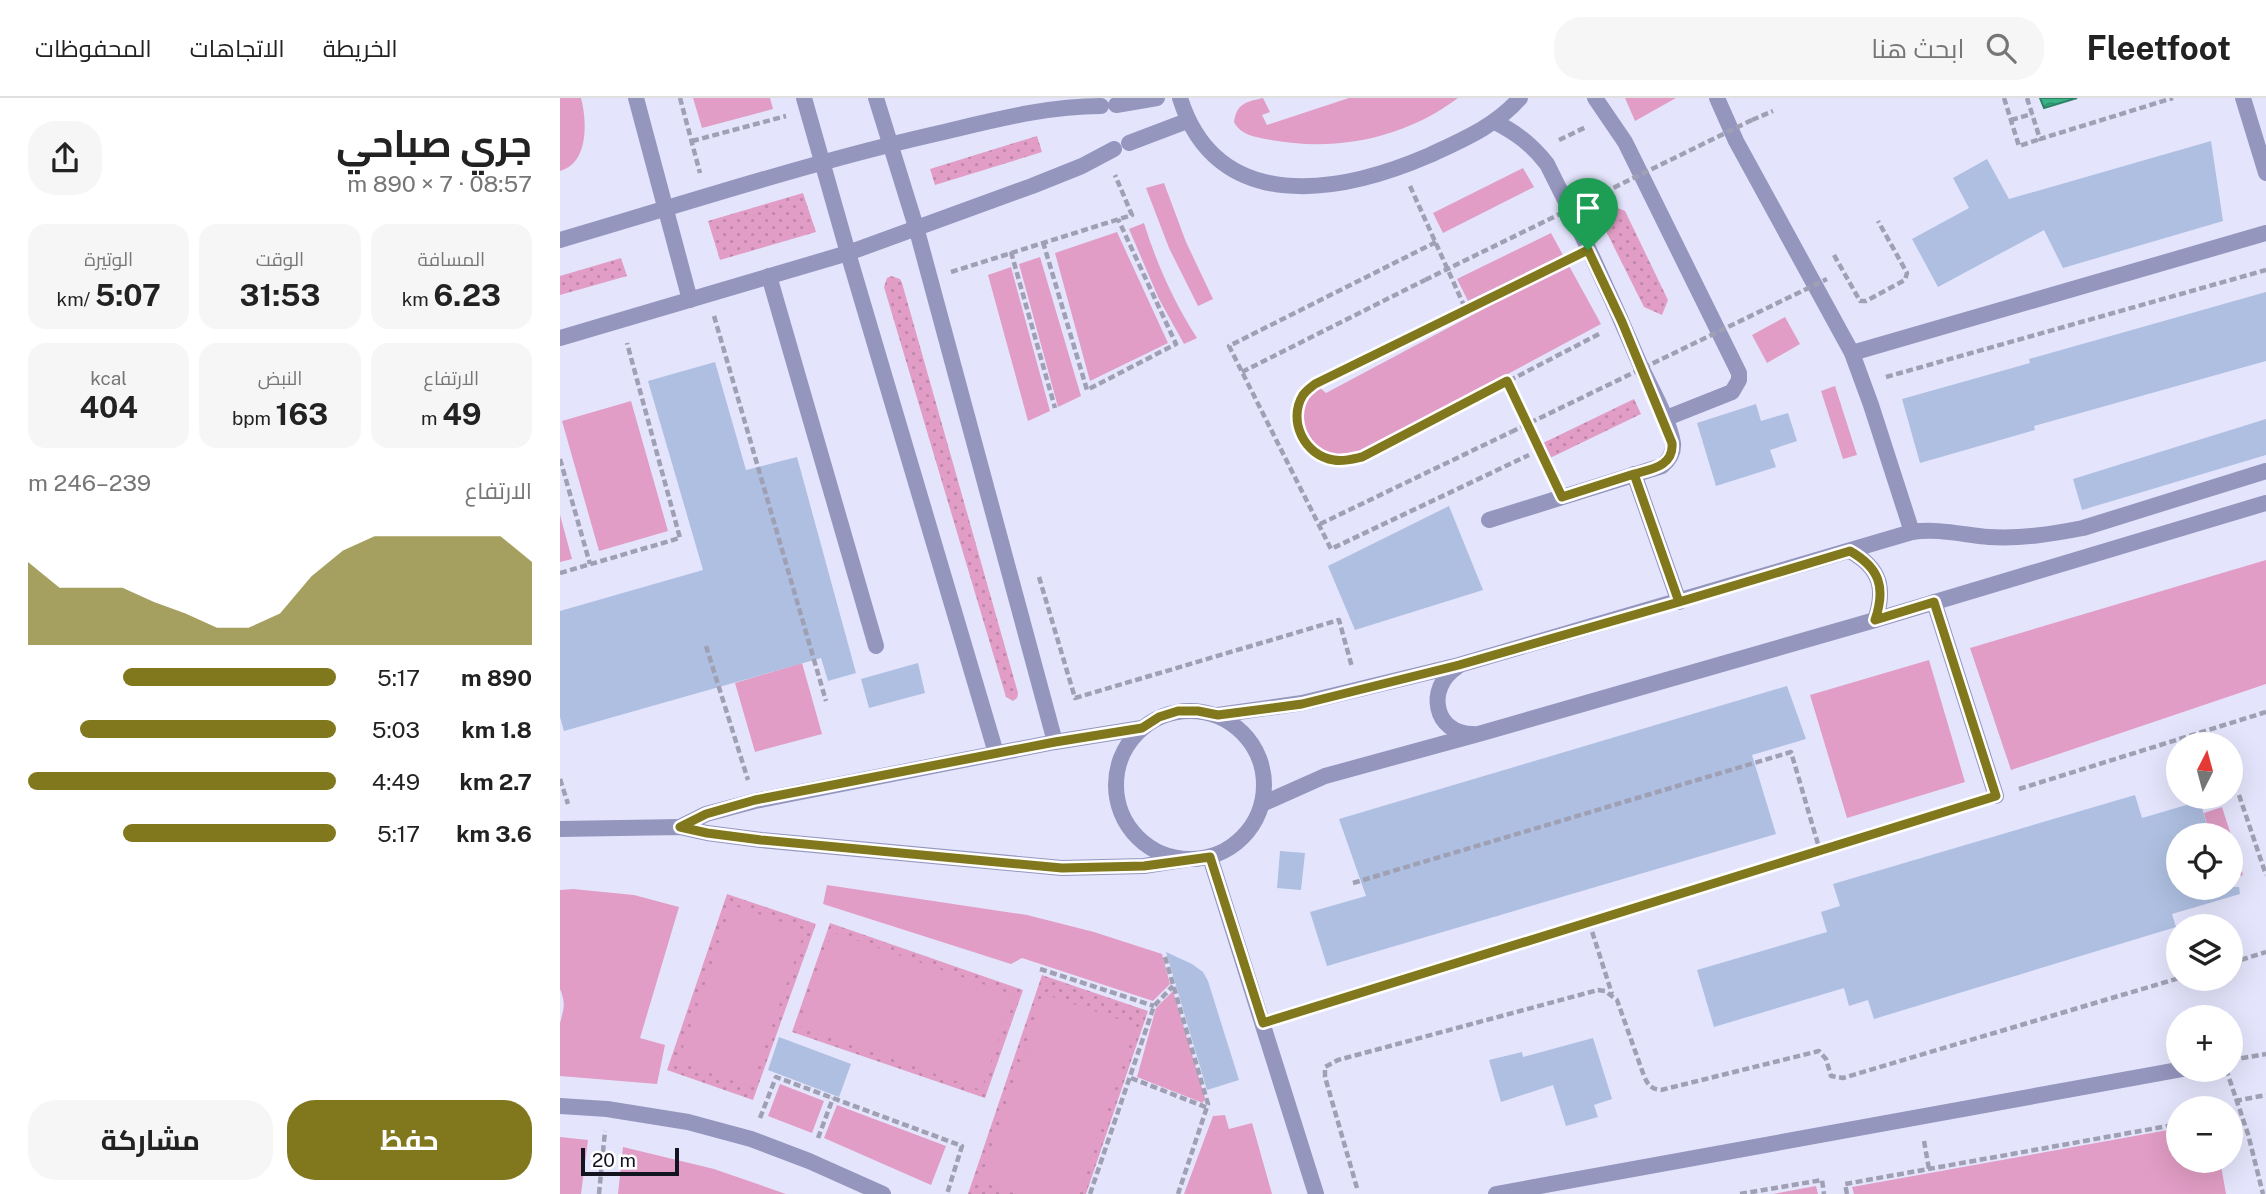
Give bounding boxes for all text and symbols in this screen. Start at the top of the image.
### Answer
search box [1554,17,2044,80]
icon: search [1982,29,2020,67]
text: Fleetfoot [2086,29,2231,67]
text: ابحث هنا [1871,33,1964,64]
text: المحفوظات [35,34,152,62]
text: الاتجاهات [190,34,285,62]
text: الخريطة [323,34,398,62]
button: share [28,121,102,195]
text: جري صباحي [336,121,532,166]
text: 08:57 · 7 × 890 m [347,170,532,197]
pin [1558,178,1618,250]
icon: arrive [1569,189,1607,227]
text: الوتيرة [84,248,133,270]
text: الوقت [256,248,304,270]
text: المسافة [418,248,485,270]
text: 5:07 [95,277,161,313]
text: 31:53 [239,277,321,313]
text: 6.23 [433,277,501,313]
text: /km [57,288,95,310]
text: km [402,288,433,310]
text: kcal [90,367,127,389]
text: النبض [258,367,302,389]
text: الارتفاع [424,367,479,389]
text: 404 [79,389,138,425]
text: 163 [276,396,328,432]
text: 49 [442,396,482,432]
text: bpm [232,407,276,429]
text: m [421,407,442,429]
text: 239–246 m [28,469,151,496]
text: الارتفاع [465,477,532,504]
text: 5:17 [377,664,420,691]
text: 890 m [461,664,532,691]
text: 5:03 [372,716,420,743]
text: 1.8 km [461,716,532,743]
north arrow [2166,732,2244,808]
map controls [2166,732,2243,1173]
text: 4:49 [372,768,420,795]
text: 2.7 km [460,768,532,795]
text: 5:17 [377,820,420,847]
text: 3.6 km [456,820,532,847]
button: locate [2166,823,2243,900]
button: layers [2166,914,2243,991]
button: + [2166,1005,2243,1082]
button: − [2166,1096,2243,1173]
button: مشاركة [28,1100,273,1180]
button: حفظ [287,1100,532,1180]
scale bar [581,1145,679,1177]
text: 20 m [592,1149,636,1171]

